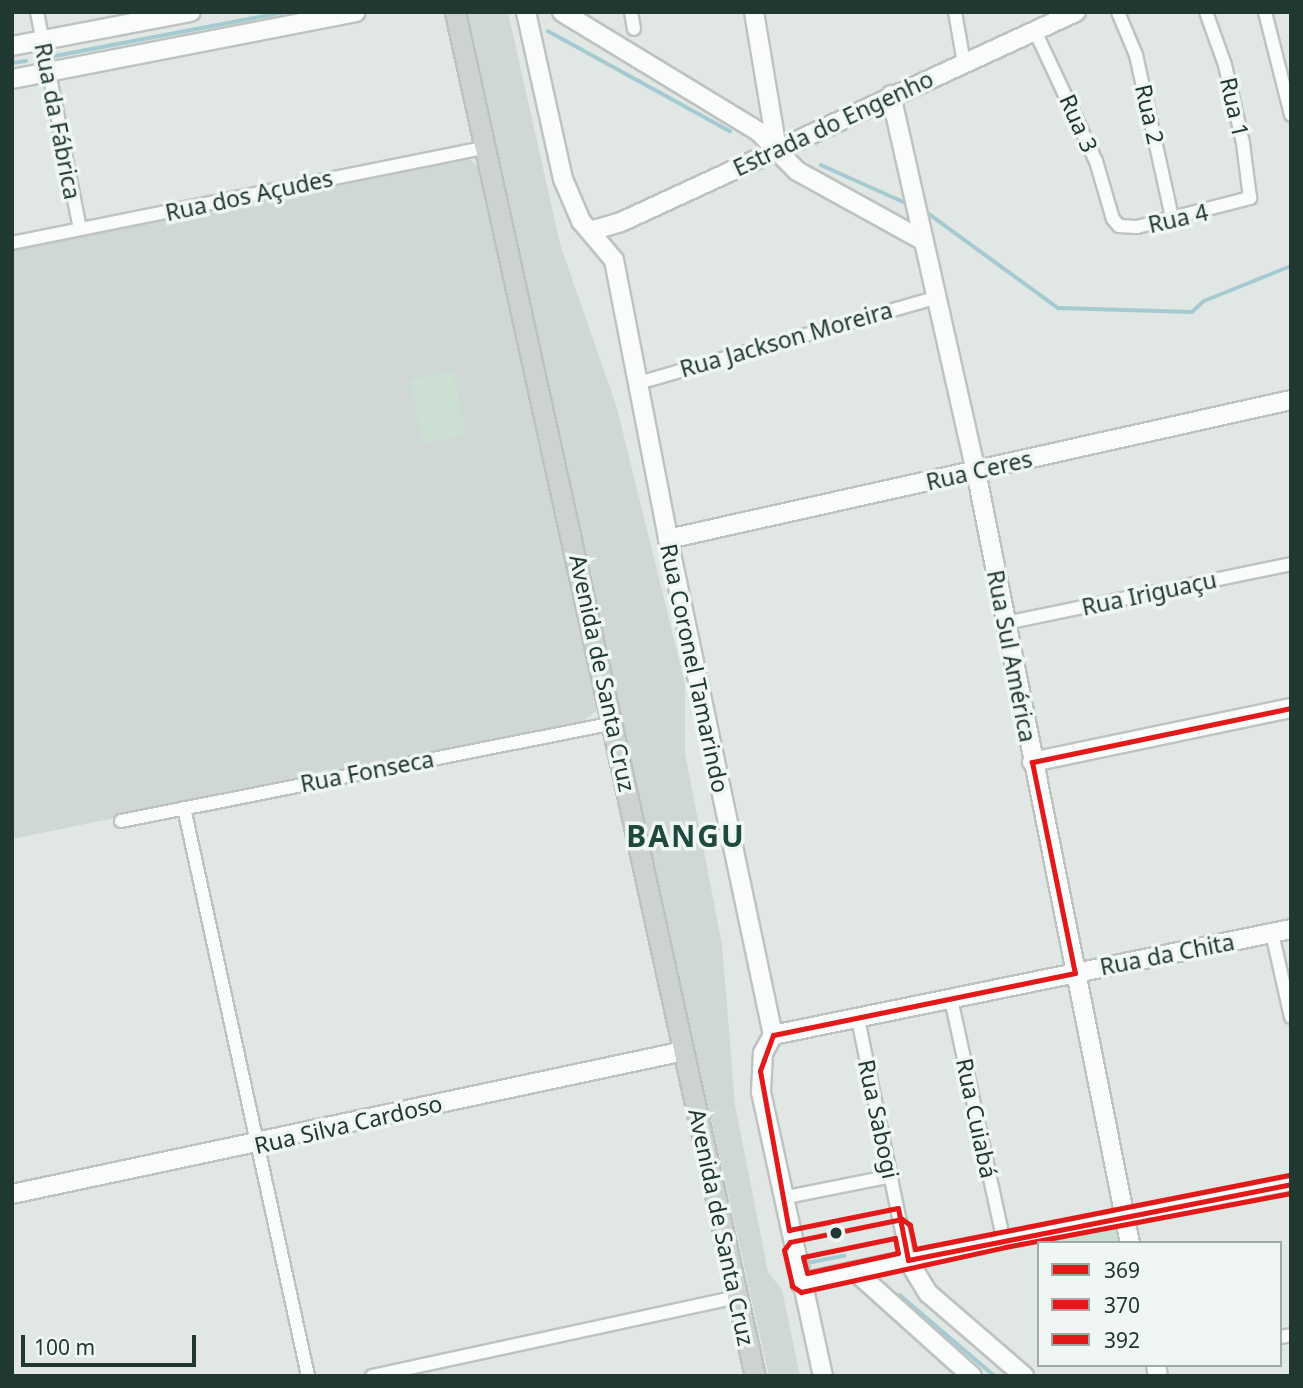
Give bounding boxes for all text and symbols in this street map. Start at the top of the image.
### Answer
street label: Rua da Fábrica [29,40,87,202]
street label: Estrada do Engenho [729,65,937,181]
street label: Rua 1 [1215,74,1255,140]
street label: Rua 2 [1130,81,1170,147]
street label: Rua 3 [1054,90,1104,156]
street label: Rua dos Açudes [163,164,335,226]
street label: Rua 4 [1145,198,1211,238]
street label: Rua Jackson Moreira [677,295,895,383]
street label: Rua Ceres [923,444,1035,496]
street label: Rua Coronel Tamarindo [655,541,735,795]
street label: Avenida de Santa Cruz [564,552,642,794]
street label: Rua Iriguaçu [1079,565,1219,621]
street label: Rua Sul América [982,568,1042,744]
street label: Rua Fonseca [298,745,436,797]
district label: BANGU [627,818,745,854]
street label: Rua da Chita [1097,927,1237,981]
street label: Rua Cuiabá [951,1055,1003,1181]
street label: Rua Sabogi [853,1057,905,1181]
street label: Rua Silva Cardoso [251,1089,445,1159]
street label: Avenida de Santa Cruz [683,1106,761,1348]
unlabelled marker [829,1226,843,1240]
legend [1037,1241,1282,1367]
text: 369 [1104,1256,1140,1284]
text: 370 [1104,1291,1140,1319]
scale bar [24,1322,200,1366]
text: 392 [1104,1326,1140,1354]
text: 100 m [34,1333,95,1361]

